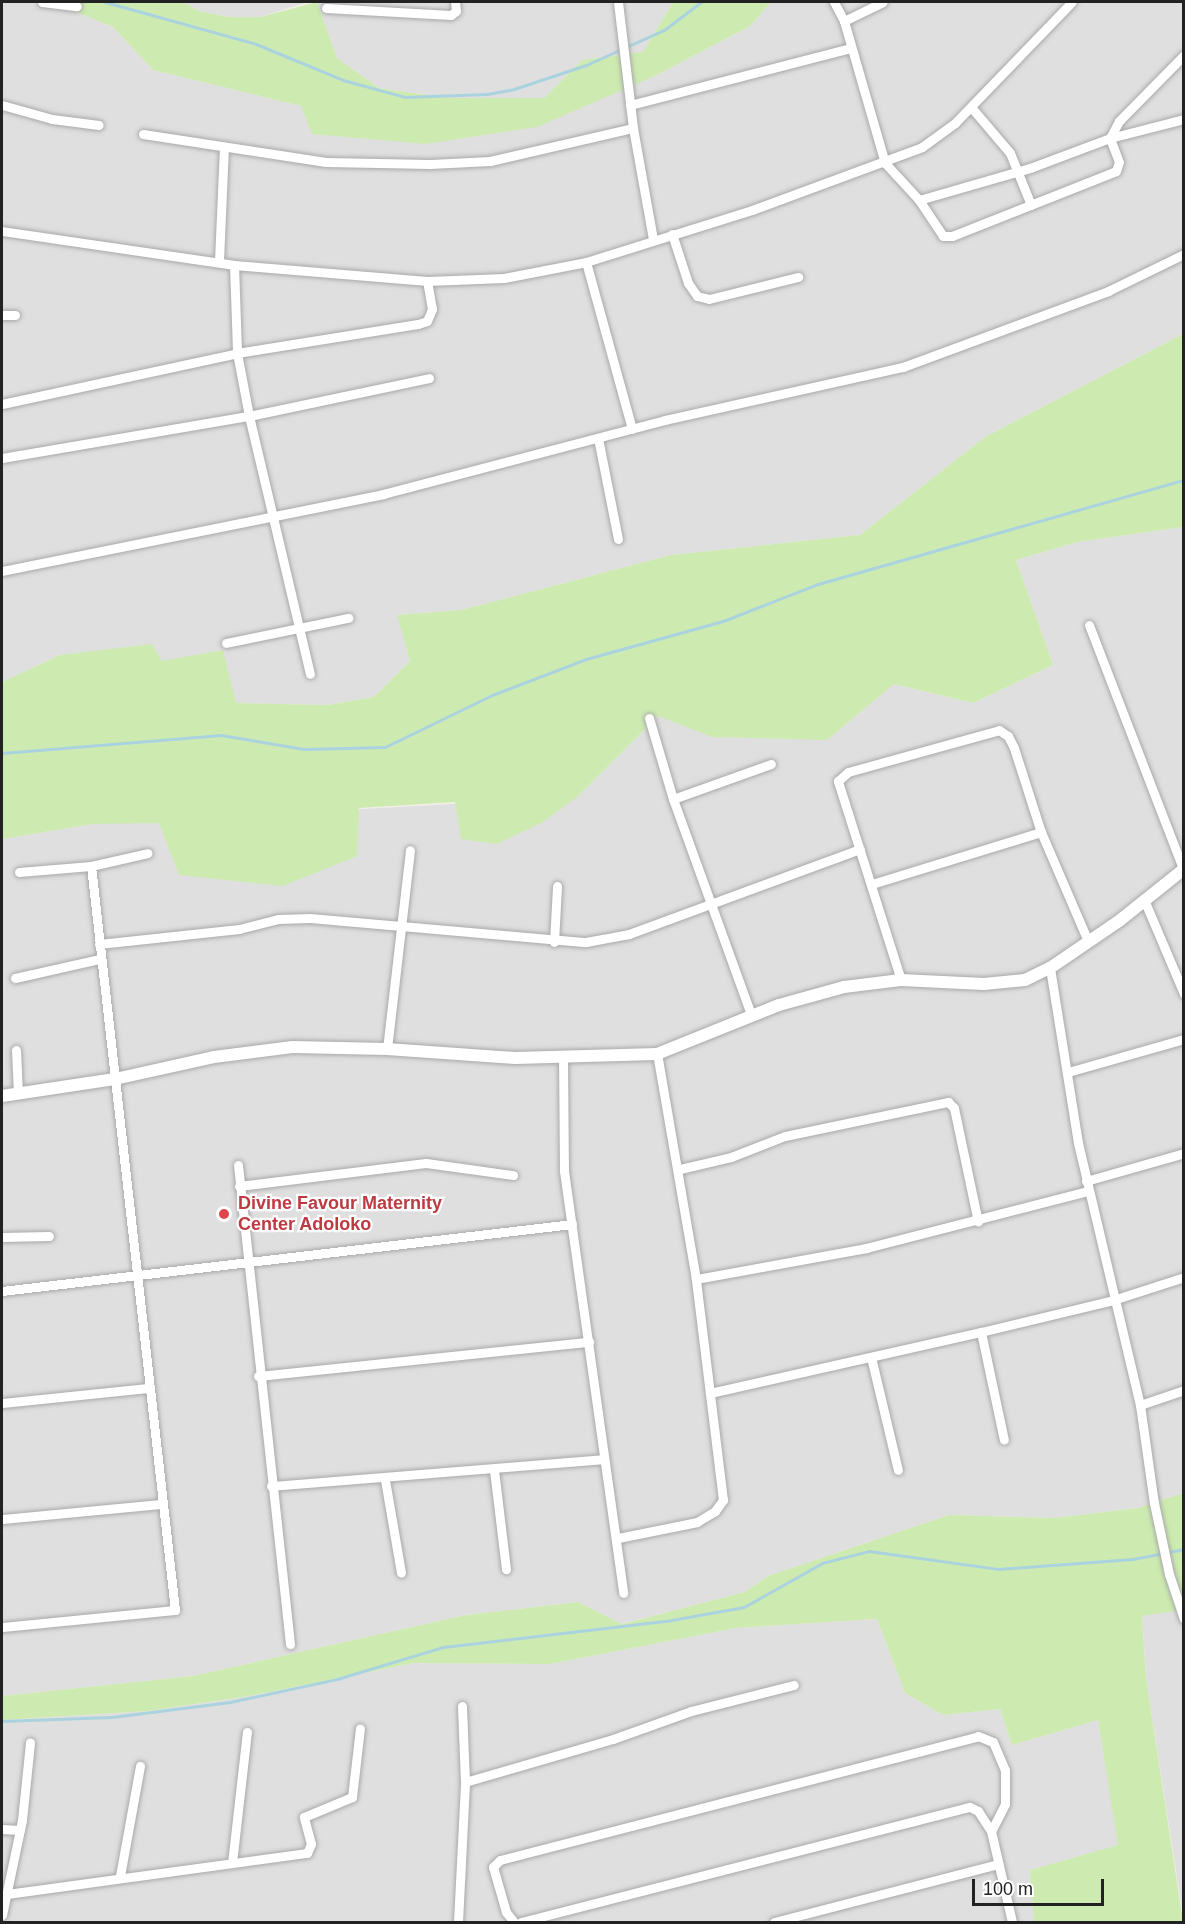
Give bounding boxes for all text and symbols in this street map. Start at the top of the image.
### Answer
place label: Divine Favour Maternity Center Adoloko [238,1193,442,1236]
marker: Divine Favour Maternity Center Adoloko [215,1205,233,1223]
scale bar [975,1867,1107,1905]
text: 100 m [983,1879,1033,1899]

